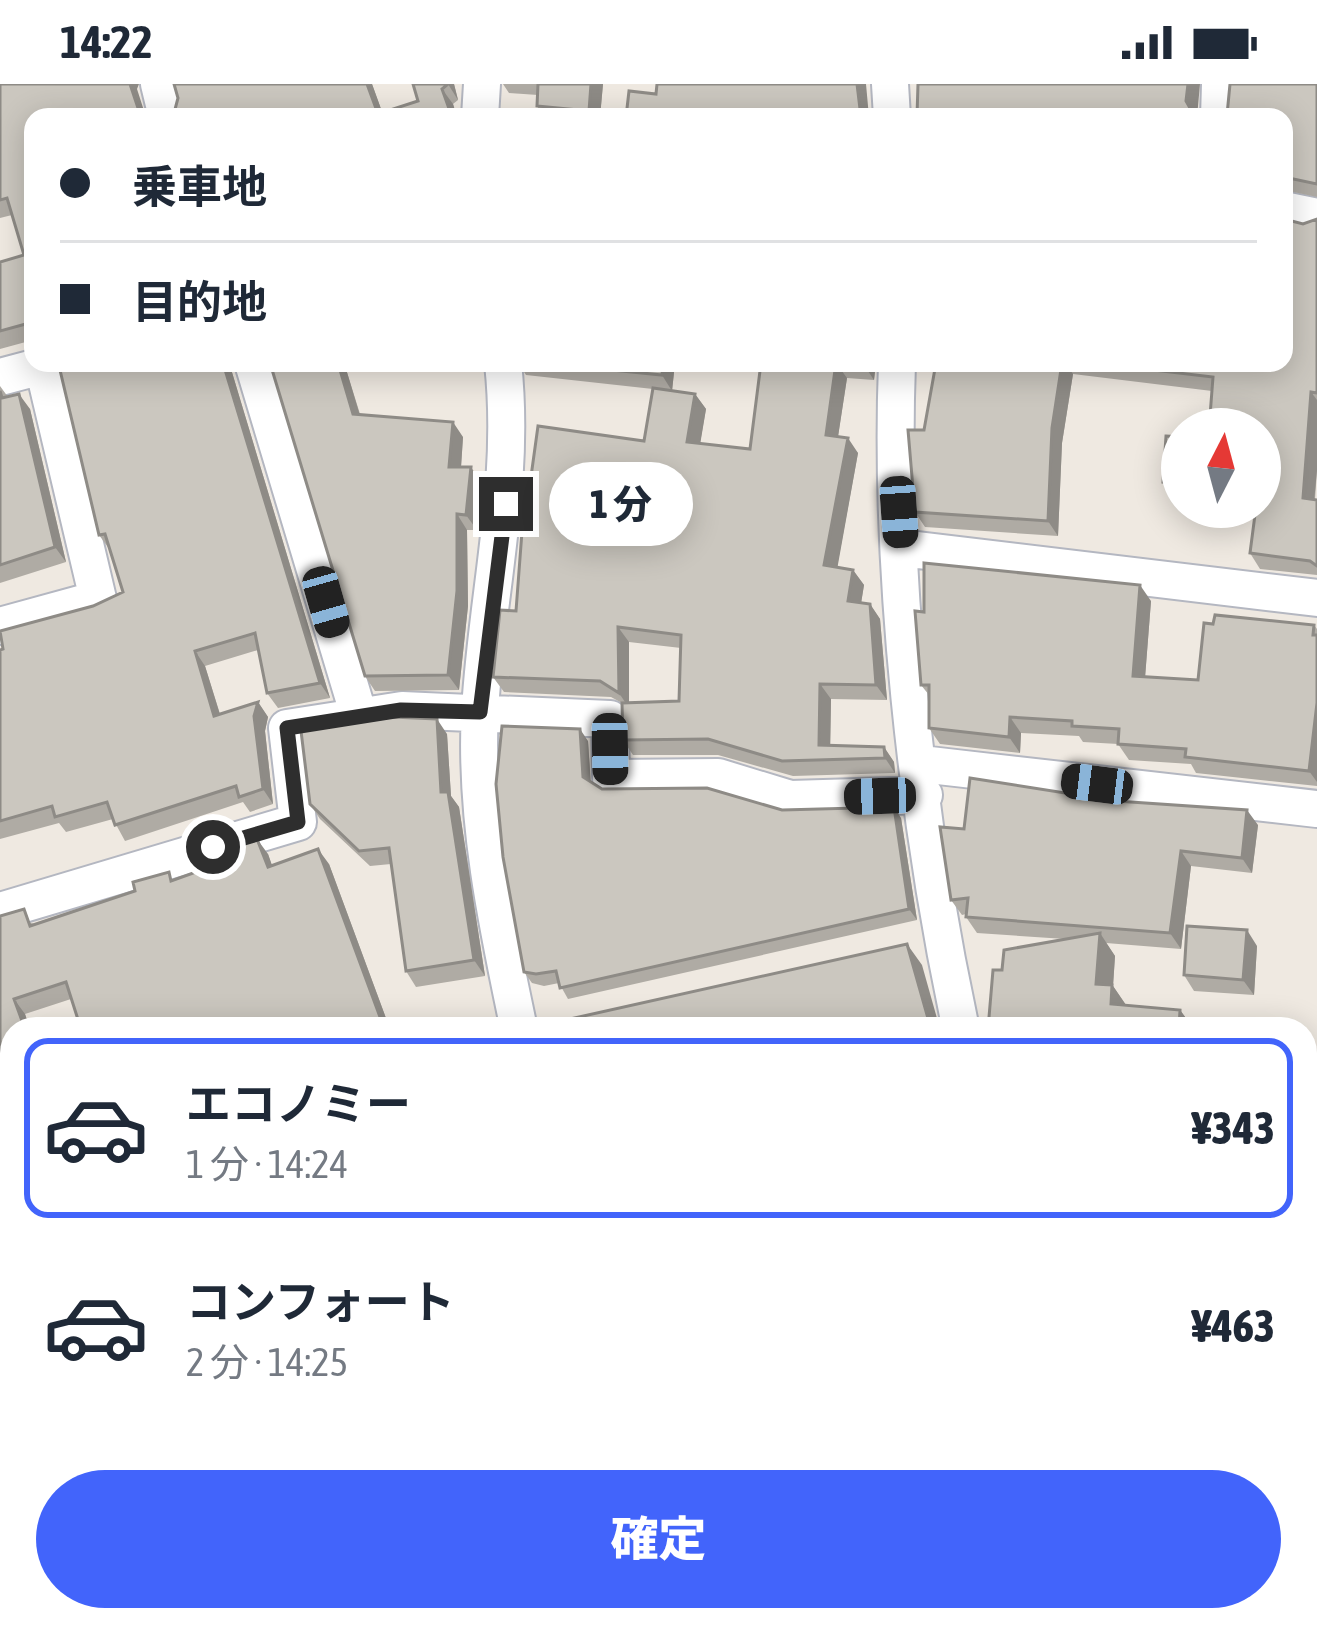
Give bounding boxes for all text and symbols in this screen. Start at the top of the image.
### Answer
text: 14:22 [60,16,153,68]
text: 乗車地 [132,161,267,213]
text: 目的地 [132,276,267,328]
north arrow [1161,408,1281,528]
map controls [1161,408,1281,528]
callout: 1 分 [548,462,692,546]
car [879,475,919,549]
route end [479,477,533,531]
text: 1 分 [590,482,652,526]
car [299,562,353,642]
car [591,713,629,785]
car [1059,762,1135,806]
car [843,777,917,815]
route start [186,820,240,874]
icon: car [42,1074,150,1182]
text: エコノミー [186,1078,411,1130]
text: ¥343 [1192,1102,1275,1154]
text: 1 分 · 14:24 [186,1142,348,1186]
icon: car [42,1272,150,1380]
text: コンフォート [186,1276,455,1328]
text: ¥463 [1192,1300,1275,1352]
text: 2 分 · 14:25 [186,1340,348,1384]
button: 確定 [36,1470,1281,1608]

